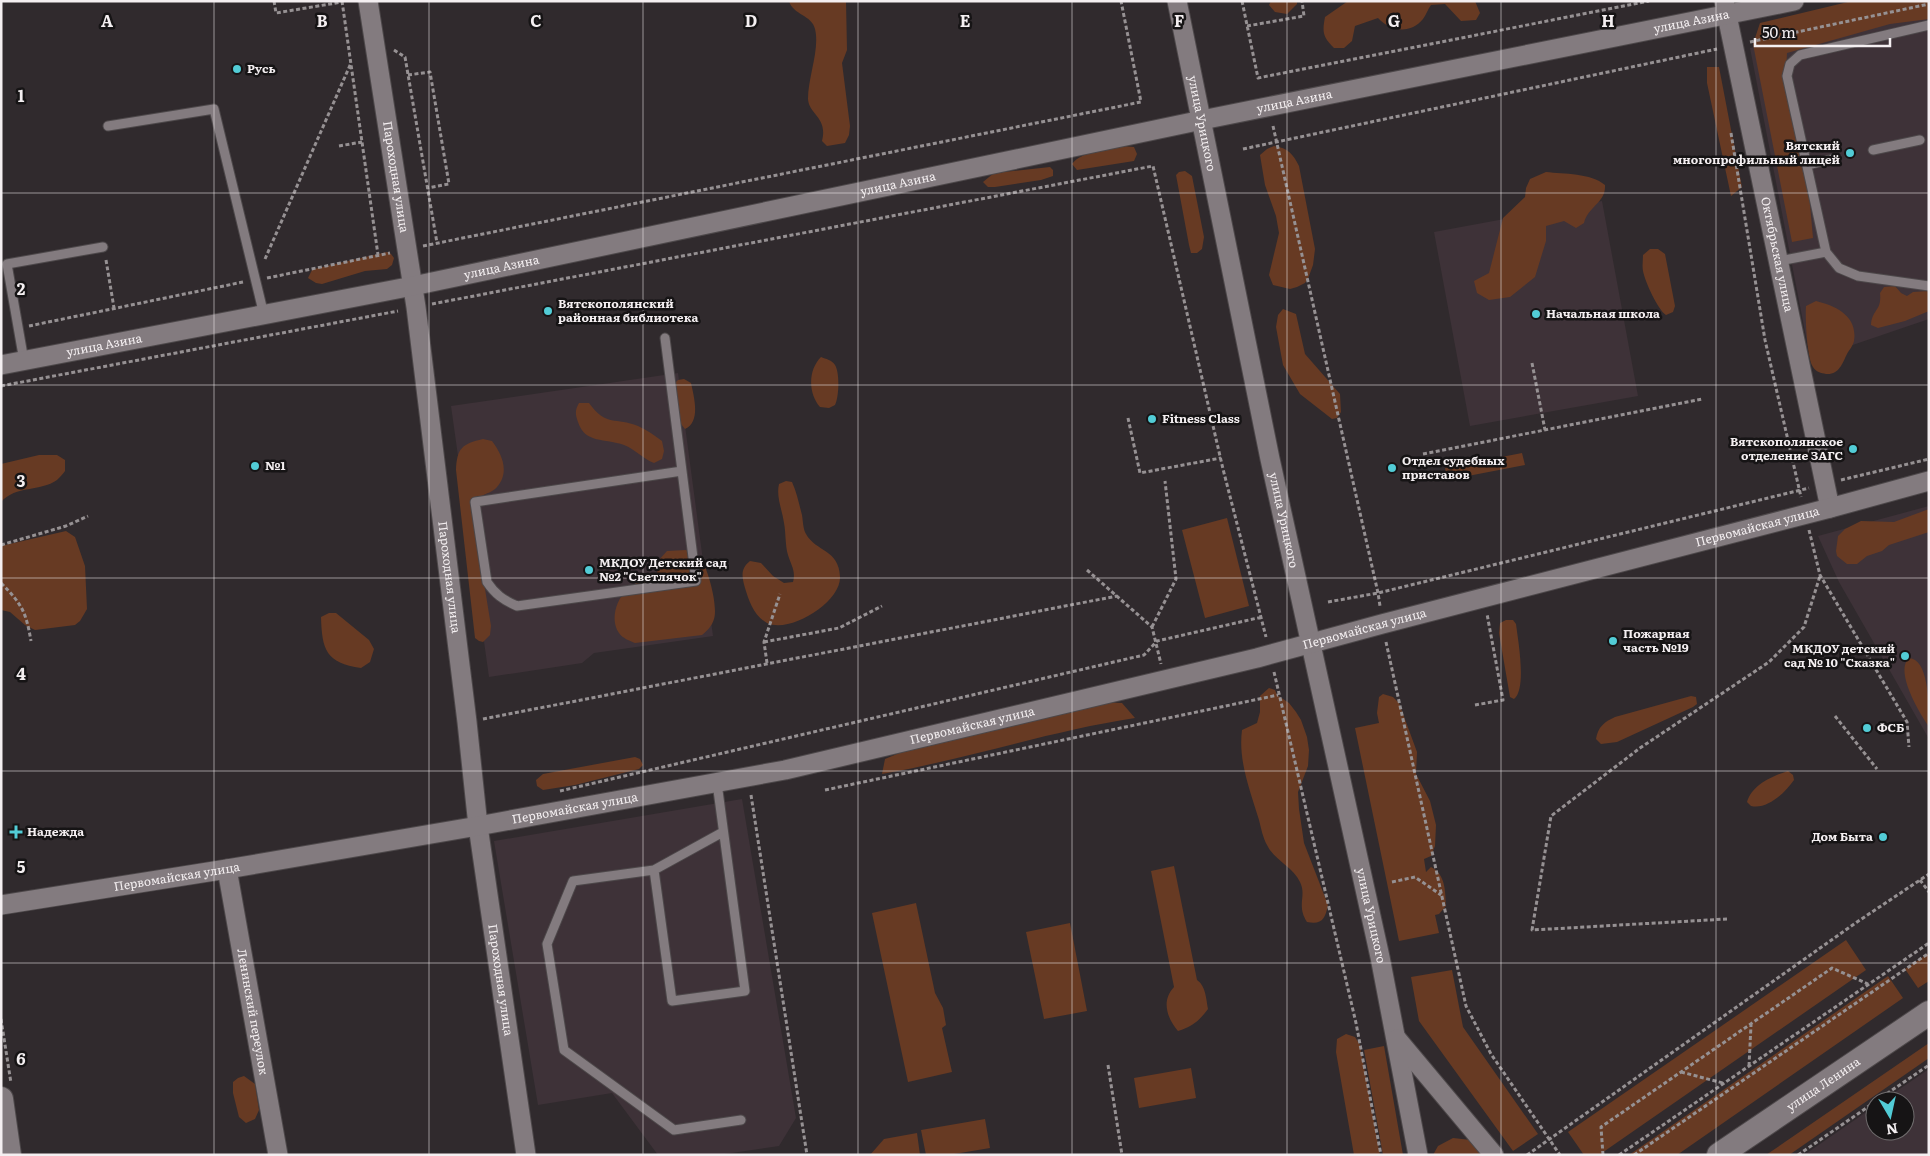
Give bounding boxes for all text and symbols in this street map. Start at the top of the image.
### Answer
street label: улица Азина [1652,4,1731,37]
text: A [101,8,113,32]
text: B [316,8,328,32]
text: C [530,8,542,32]
text: D [745,8,757,32]
text: E [960,8,971,32]
text: F [1174,8,1184,32]
text: G [1388,8,1400,32]
text: H [1601,8,1615,32]
scale bar [1755,15,1890,47]
text: 50 m [1762,20,1796,43]
place label: Русь [247,59,276,77]
marker: Русь [231,63,243,75]
street label: улица Урицкого [1184,74,1221,173]
text: 1 [18,83,25,107]
street label: улица Азина [1255,84,1334,117]
street label: Пароходная улица [379,120,414,234]
place label: Вятский многопрофильный лицей [1673,136,1840,168]
marker: Вятский многопрофильный лицей [1844,147,1856,159]
street label: улица Азина [858,166,938,200]
street label: Октябрьская улица [1757,195,1799,314]
street label: улица Азина [462,250,541,283]
text: 2 [17,276,26,300]
place label: Вятскополянский районная библиотека [558,294,698,326]
place label: Начальная школа [1546,304,1660,322]
marker: Вятскополянский районная библиотека [542,305,554,317]
marker: Начальная школа [1530,308,1542,320]
street label: улица Азина [65,328,144,360]
place label: Fitness Class [1162,409,1240,427]
marker: Fitness Class [1146,413,1158,425]
place label: Вятскополянское отделение ЗАГС [1730,432,1843,464]
marker: Вятскополянское отделение ЗАГС [1847,443,1859,455]
place label: Отдел судебных приставов [1402,451,1505,483]
place label: №1 [265,456,285,474]
marker: №1 [249,460,261,472]
marker: Отдел судебных приставов [1386,462,1398,474]
text: 3 [17,468,26,492]
street label: улица Урицкого [1265,471,1304,569]
street label: Первомайская улица [1693,501,1822,551]
street label: Пароходная улица [434,520,466,635]
place label: МКДОУ Детский сад №2 "Светлячок" [599,553,727,585]
marker: МКДОУ Детский сад №2 "Светлячок" [583,564,595,576]
street label: Первомайская улица [1300,603,1429,653]
place label: Пожарная часть №19 [1623,624,1690,656]
marker: Пожарная часть №19 [1607,635,1619,647]
place label: МКДОУ детский сад № 10 "Сказка" [1784,639,1895,671]
marker: МКДОУ детский сад № 10 "Сказка" [1899,650,1911,662]
text: 4 [16,661,26,685]
street label: Первомайская улица [908,701,1037,748]
place label: ФСБ [1877,718,1904,736]
marker: ФСБ [1861,722,1873,734]
street label: Первомайская улица [510,787,640,828]
place label: Надежда [27,822,84,840]
marker: Надежда [9,825,23,839]
place label: Дом Быта [1812,827,1873,845]
marker: Дом Быта [1877,831,1889,843]
text: 5 [17,854,26,878]
street label: Первомайская улица [112,857,242,895]
street label: улица Урицкого [1353,866,1391,965]
street label: Пароходная улица [484,923,519,1037]
street label: Ленинский переулок [233,947,274,1076]
text: 6 [16,1046,26,1070]
street label: улица Ленина [1782,1052,1864,1115]
north arrow [1865,1091,1915,1141]
text: N [1885,1119,1900,1141]

